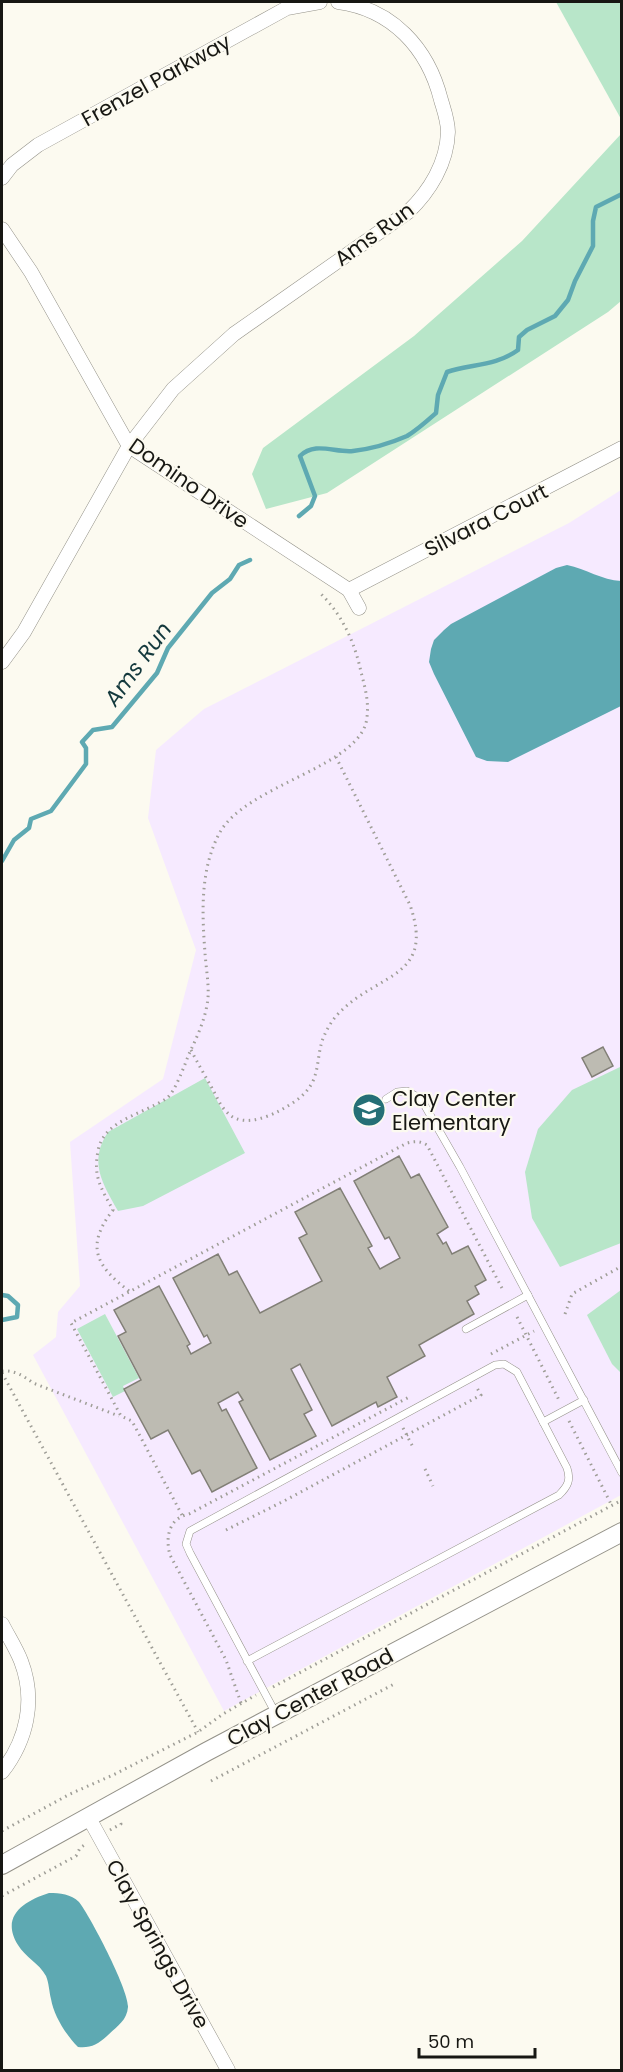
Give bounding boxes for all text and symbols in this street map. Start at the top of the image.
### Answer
street label: Frenzel Parkway [76,27,236,133]
street label: Ams Run [328,195,420,273]
street label: Domino Drive [123,431,255,535]
street label: Silvara Court [419,476,553,564]
water label: Ams Run [96,616,179,713]
place label: Clay Center Elementary [392,1084,516,1137]
school or university icon: Clay Center Elementary [351,1092,387,1128]
street label: Clay Center Road [222,1641,398,1753]
street label: Clay Springs Drive [99,1854,217,2034]
scale bar [419,2021,534,2059]
text: 50 m [428,2029,474,2054]

